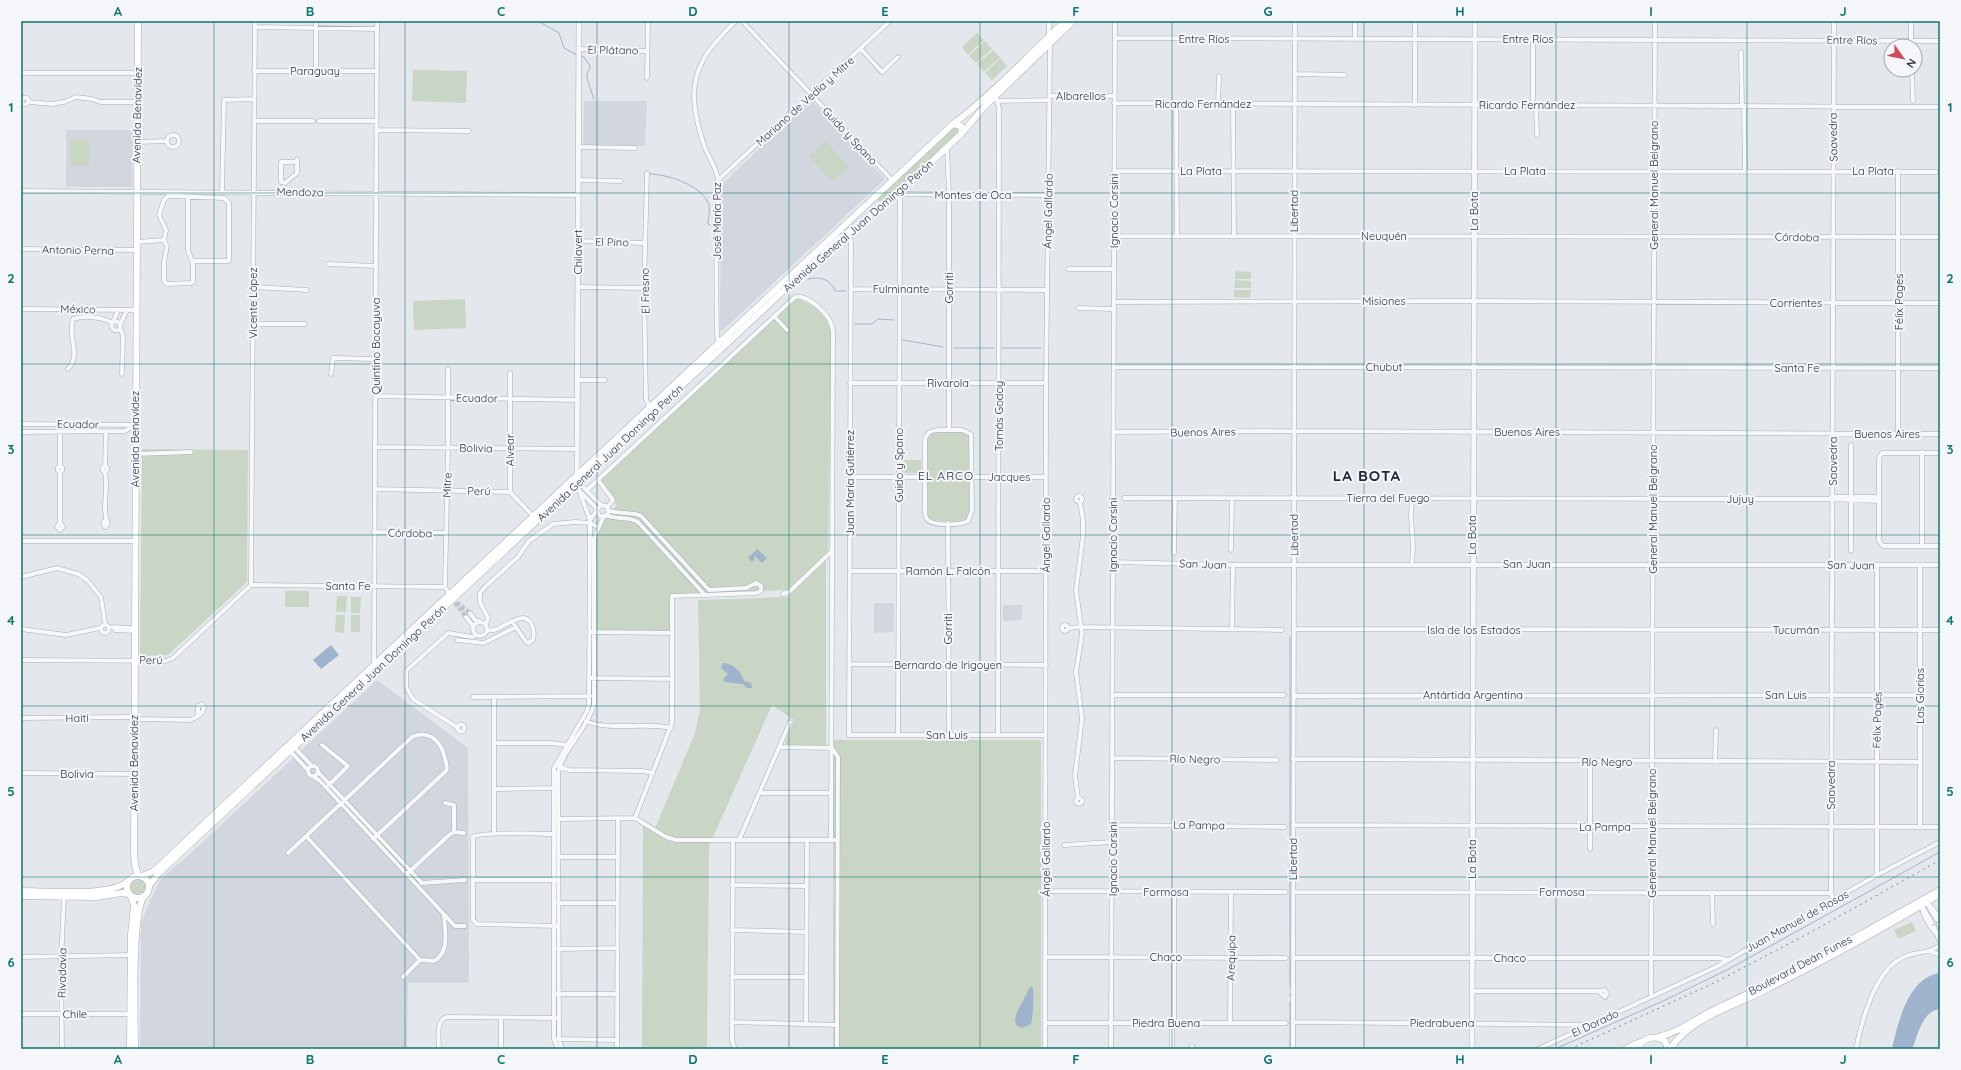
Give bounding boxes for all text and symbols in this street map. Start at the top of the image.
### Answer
text: A [114,3,123,19]
text: B [306,3,314,19]
text: C [497,3,505,19]
text: D [688,3,698,19]
text: E [881,3,889,19]
text: F [1072,3,1080,19]
text: G [1263,3,1273,19]
text: H [1455,3,1465,19]
text: I [1649,3,1653,19]
text: J [1839,3,1847,19]
street label: Entre Ríos [1178,32,1230,46]
street label: Entre Ríos [1502,32,1554,46]
street label: Entre Ríos [1826,33,1878,47]
north arrow [1883,38,1923,78]
street label: El Plátano [587,43,639,57]
street label: Mariano de Vedia y Mitre [753,53,857,149]
text: N [1903,56,1919,71]
street label: Paraguay [290,64,340,78]
street label: Avenida Benavídez [129,67,145,163]
street label: Albarellos [1056,89,1106,103]
street label: Ricardo Fernández [1155,97,1251,111]
street label: Ricardo Fernández [1479,98,1575,112]
text: 1 [8,99,14,115]
text: 1 [1947,99,1953,115]
street label: Guido y Spano [820,104,881,168]
street label: Saavedra [1826,112,1840,162]
street label: General Manuel Belgrano [1647,120,1661,250]
street label: Avenida General Juan Domingo Perón [780,157,936,295]
street label: La Plata [1180,164,1222,178]
street label: La Plata [1504,164,1546,178]
street label: La Plata [1852,164,1894,178]
street label: Ángel Gallardo [1040,173,1056,249]
street label: Ignacio Corsini [1107,174,1121,248]
street label: José María Paz [710,182,724,260]
street label: Mendoza [276,185,324,199]
street label: Montes de Oca [935,188,1011,202]
street label: Libertad [1287,190,1301,232]
street label: La Bota [1467,191,1481,231]
street label: Chilavert [571,229,585,274]
street label: Neuquén [1361,229,1407,243]
street label: Córdoba [1775,230,1819,244]
street label: El Pino [595,235,629,249]
street label: Antonio Perna [42,242,114,258]
street label: Vicente López [246,267,260,339]
street label: El Fresno [638,267,652,314]
text: 2 [7,270,15,286]
text: 2 [1946,270,1954,286]
street label: Gorriti [942,272,956,304]
street label: Félix Pages [1892,274,1906,330]
street label: Fulminante [873,282,929,296]
street label: Misiones [1362,294,1406,308]
street label: Corrientes [1770,296,1822,310]
street label: Quintino Bocayuva [369,298,383,394]
street label: México [60,302,96,316]
street label: Chubut [1366,360,1402,374]
street label: Santa Fe [1775,361,1819,375]
street label: Rivarola [927,376,969,390]
street label: Avenida General Juan Domingo Perón [534,381,686,525]
street label: Tomás Godoy [992,381,1006,451]
street label: Avenida Benavídez [128,391,142,487]
street label: Ecuador [456,391,499,405]
street label: Ecuador [57,417,100,431]
street label: Buenos Aires [1170,424,1236,440]
street label: Buenos Aires [1494,425,1560,439]
street label: Guido y Spano [892,427,906,502]
street label: Buenos Aires [1854,427,1920,441]
street label: Juan María Gutiérrez [843,430,857,536]
street label: Alvear [503,433,517,466]
street label: Saavedra [1826,437,1840,485]
text: 3 [8,441,15,457]
street label: Bolivia [459,441,493,455]
text: 3 [1947,441,1954,457]
street label: General Manuel Belgrano [1646,444,1660,574]
district label: LA BOTA [1333,466,1401,485]
district label: EL ARCO [918,468,974,483]
street label: Jacques [988,470,1030,484]
street label: Mitre [440,472,454,498]
street label: Perú [467,484,491,498]
street label: Tierra del Fuego [1346,491,1430,505]
street label: Jujuy [1726,492,1754,506]
street label: Ángel Gallardo [1039,497,1053,573]
street label: Ignacio Corsini [1106,498,1120,572]
street label: Libertad [1287,514,1301,556]
street label: La Bota [1465,515,1479,555]
street label: Córdoba [388,526,432,540]
street label: San Juan [1179,556,1227,572]
street label: San Juan [1503,557,1551,571]
street label: San Juan [1827,558,1875,572]
street label: Ramón L. Falcón [906,564,990,578]
street label: Santa Fe [326,579,370,593]
street label: Avenida General Juan Domingo Perón [297,601,449,745]
text: 4 [7,612,15,628]
text: 4 [1946,612,1954,628]
street label: Gorriti [941,613,955,645]
street label: Isla de los Estados [1427,623,1521,637]
street label: Tucumán [1773,623,1819,637]
street label: Perú [139,653,163,667]
street label: Bernardo de Irigoyen [894,658,1002,672]
street label: Las Glorias [1913,668,1927,724]
street label: Antártida Argentina [1423,688,1523,702]
street label: San Luis [1765,688,1807,702]
street label: Félix Pagés [1870,692,1884,748]
street label: Haití [65,711,89,725]
street label: Avenida Benavídez [127,715,141,811]
street label: San Luis [926,728,968,742]
street label: Río Negro [1169,752,1221,766]
street label: Río Negro [1581,755,1633,769]
street label: Saavedra [1824,761,1838,809]
street label: Bolivia [60,767,94,781]
street label: General Manuel Belgrano [1645,768,1659,898]
text: 5 [7,783,15,799]
text: 5 [1946,783,1954,799]
street label: La Pampa [1173,818,1225,832]
street label: La Pampa [1579,820,1631,834]
street label: Ángel Gallardo [1039,821,1053,897]
street label: Ignacio Corsini [1106,822,1120,896]
street label: Libertad [1286,838,1300,880]
street label: La Bota [1465,839,1479,879]
street label: Formosa [1143,885,1189,899]
street label: Formosa [1539,885,1585,899]
street label: Juan Manuel de Rosas [1743,887,1851,955]
street label: Boulevard Deán Funes [1746,932,1854,998]
street label: Arequipa [1224,935,1238,981]
street label: Rivadavia [55,948,69,998]
street label: Chaco [1150,950,1183,964]
street label: Chaco [1494,951,1527,965]
text: 6 [7,954,15,970]
text: 6 [1946,954,1954,970]
street label: El Dorado [1569,1006,1621,1040]
street label: Chile [63,1007,87,1021]
street label: Piedra Buena [1132,1016,1200,1030]
street label: Piedrabuena [1410,1016,1474,1030]
text: A [114,1051,123,1067]
text: B [306,1051,314,1067]
text: C [497,1051,505,1067]
text: D [688,1051,698,1067]
text: E [881,1051,889,1067]
text: F [1072,1051,1080,1067]
text: G [1263,1051,1273,1067]
text: H [1455,1051,1465,1067]
text: I [1649,1051,1653,1067]
text: J [1839,1051,1847,1067]

